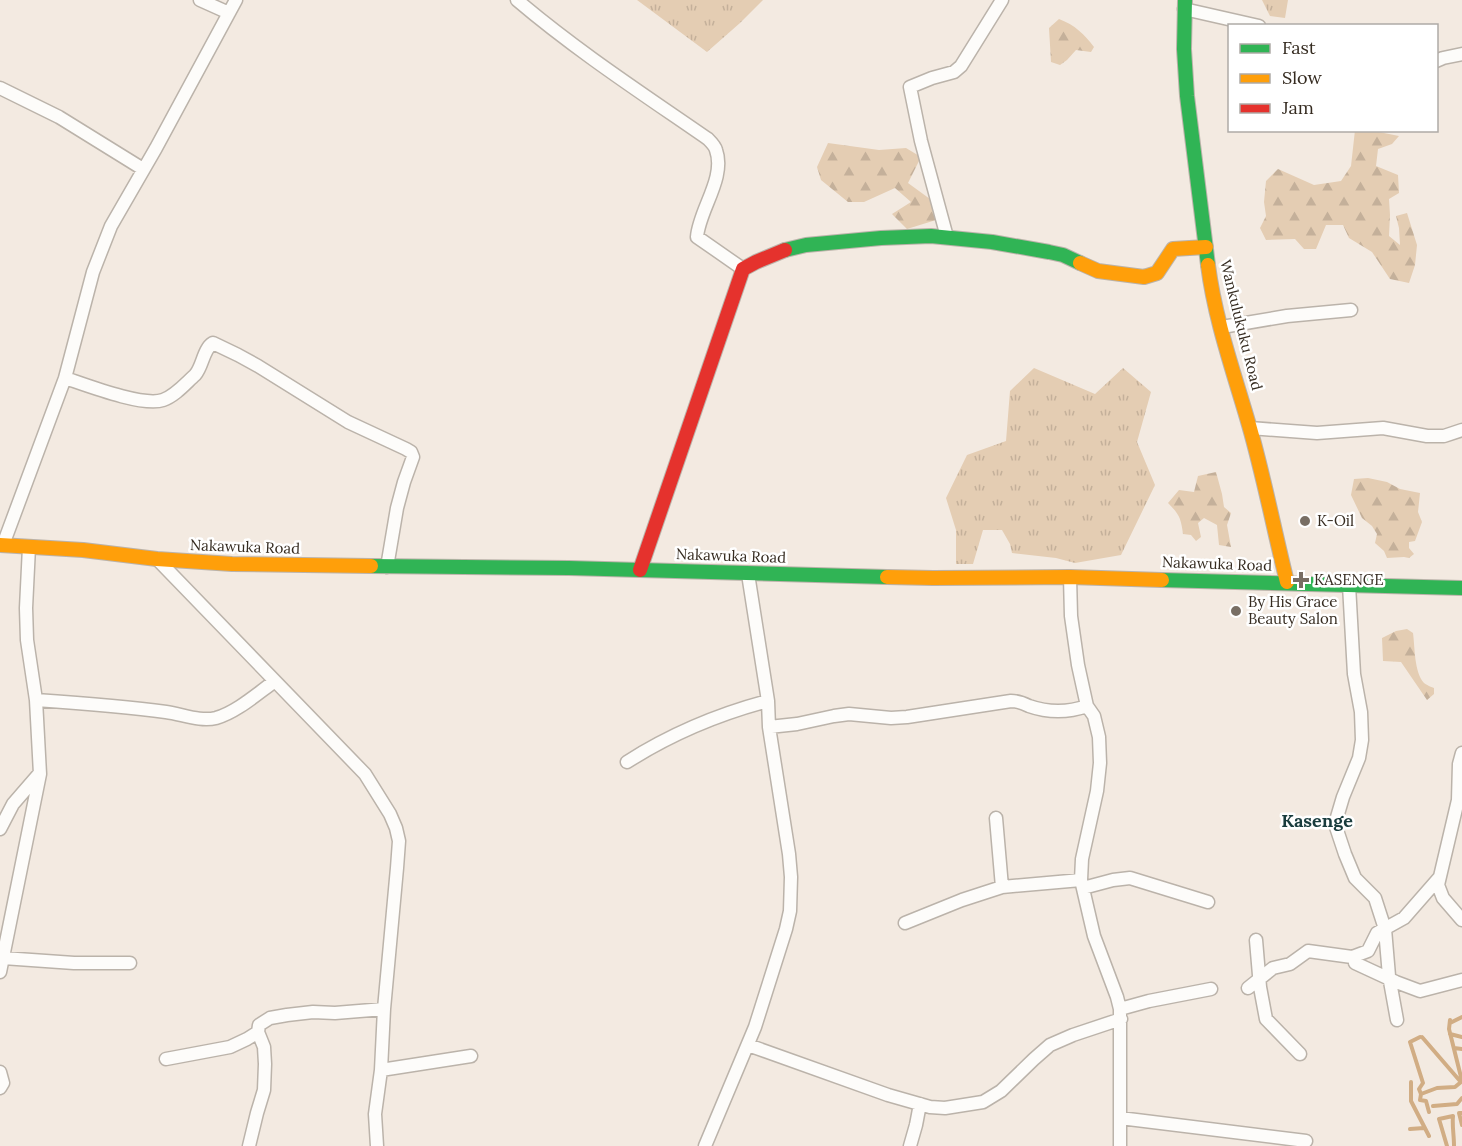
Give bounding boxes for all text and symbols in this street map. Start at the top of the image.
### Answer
legend [1228,24,1438,132]
text: Fast [1282,36,1316,59]
text: Slow [1282,66,1322,89]
text: Jam [1281,96,1314,119]
street label: Wankulukuku Road [1216,258,1267,392]
place label: K-Oil [1317,511,1354,530]
marker: K-Oil [1298,514,1312,528]
street label: Nakawuka Road [190,535,300,558]
street label: Nakawuka Road [676,544,786,567]
street label: Nakawuka Road [1162,552,1272,575]
place label: KASENGE [1314,570,1384,589]
marker: KASENGE [1292,571,1310,589]
place label: By His Grace Beauty Salon [1248,592,1338,628]
marker: By His Grace Beauty Salon [1229,604,1243,618]
district label: Kasenge [1281,809,1353,832]

